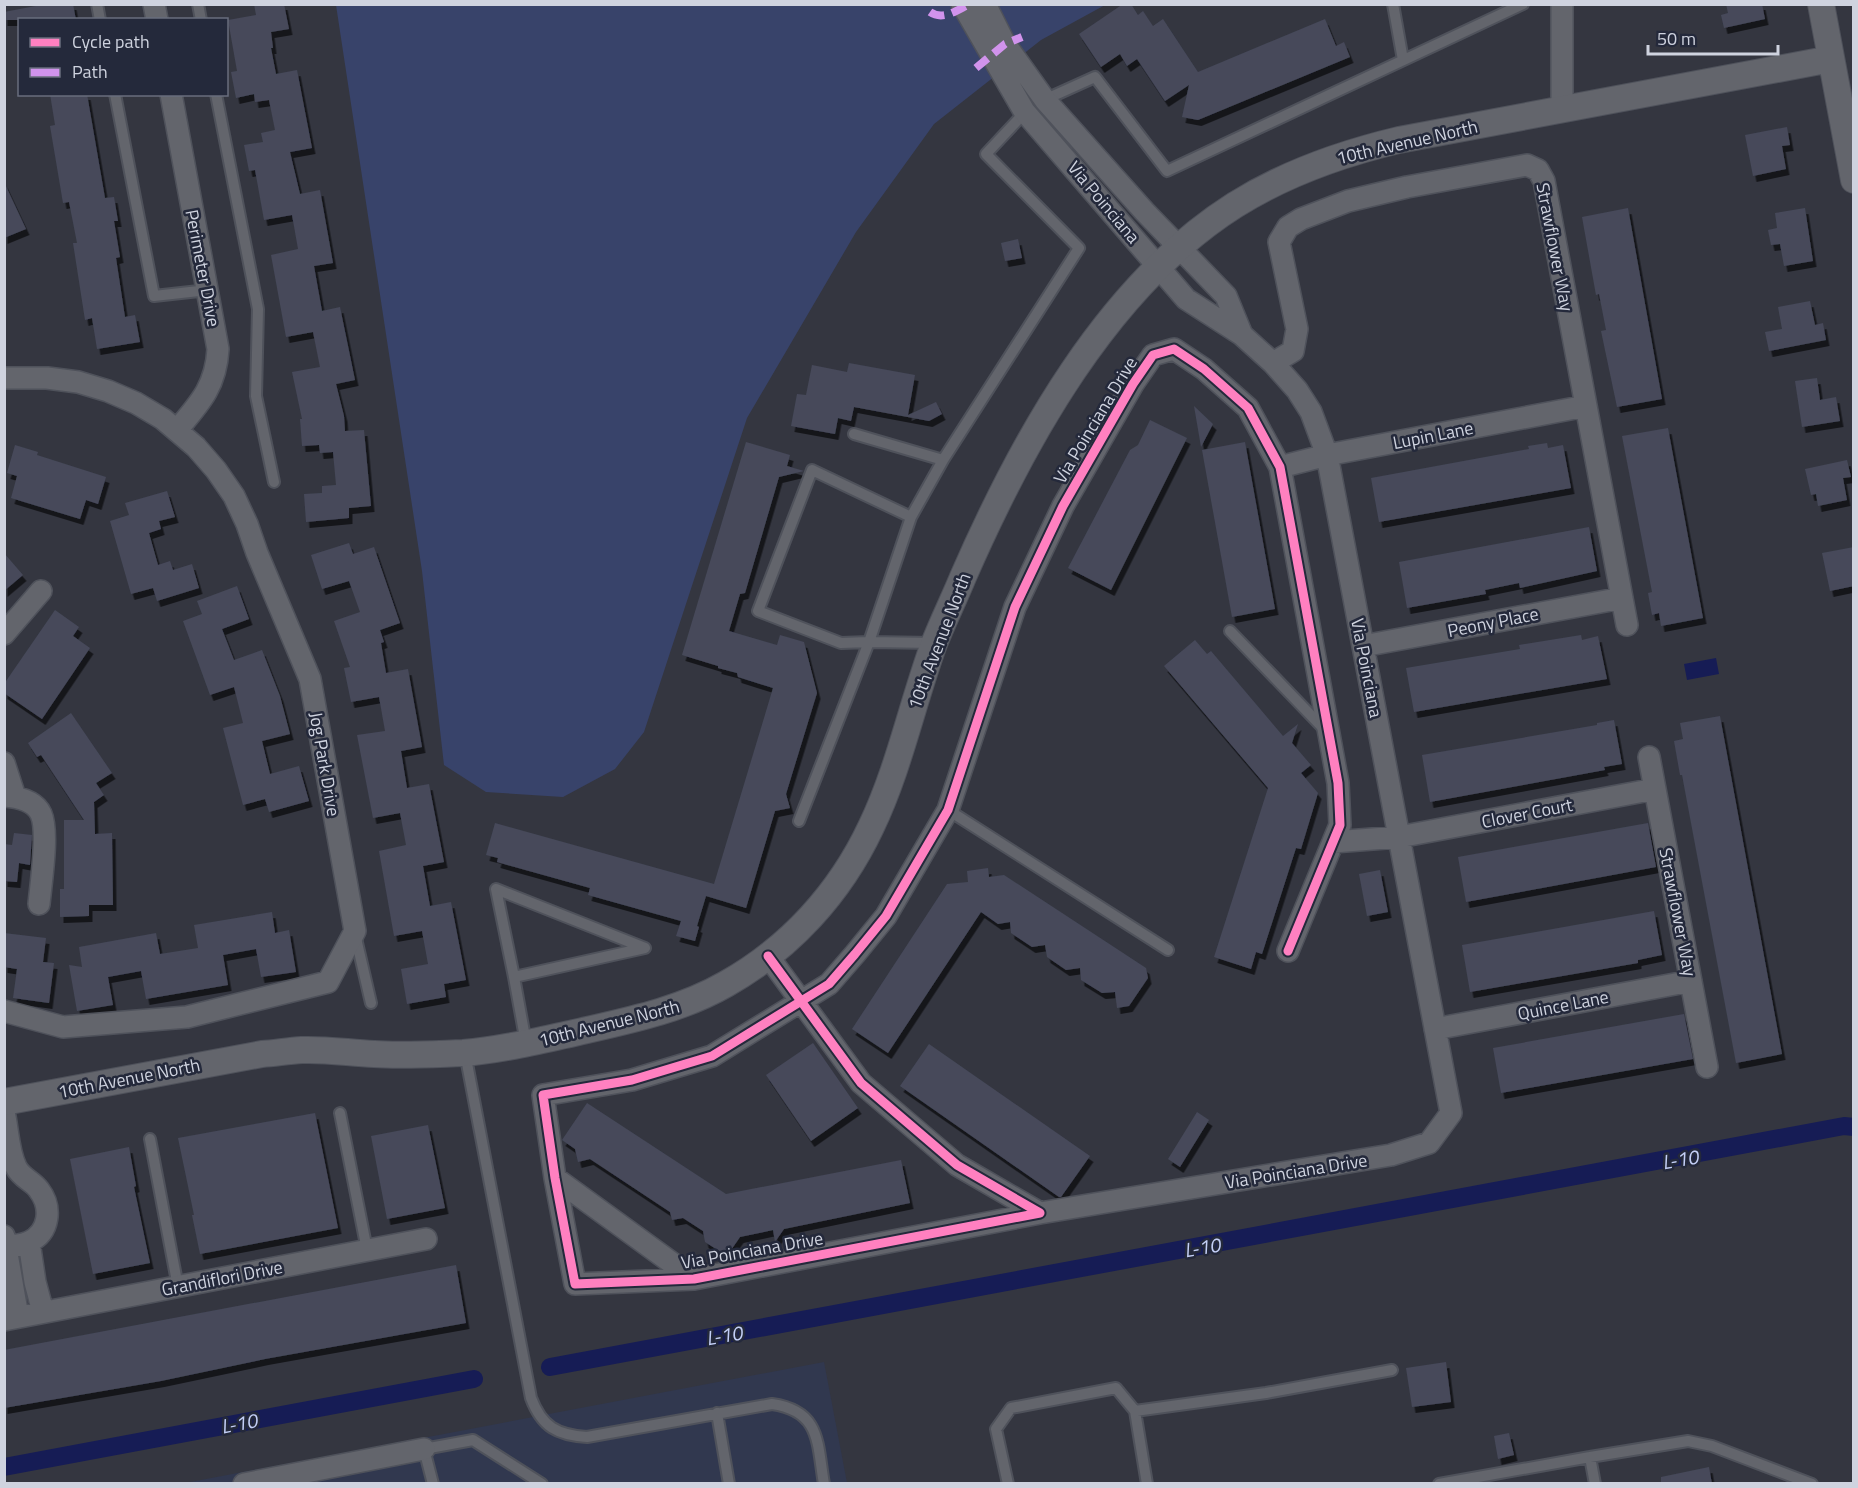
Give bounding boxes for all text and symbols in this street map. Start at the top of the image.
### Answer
legend [18,18,228,96]
scale bar [1648,18,1778,56]
text: 50 m [1657,25,1696,52]
text: Cycle path [72,28,150,55]
text: Path [72,58,108,85]
street label: 10th Avenue North [1334,113,1480,171]
street label: Via Poinciana [1061,155,1147,249]
street label: Strawflower Way [1529,180,1581,314]
street label: Perimeter Drive [178,207,228,329]
street label: Via Poinciana Drive [1046,351,1144,489]
street label: Lupin Lane [1390,414,1476,456]
street label: 10th Avenue North [901,569,977,713]
street label: Peony Place [1445,600,1541,644]
street label: Via Poinciana [1344,616,1390,720]
street label: Jog Park Drive [303,710,347,818]
street label: Clover Court [1479,791,1576,835]
street label: Strawflower Way [1652,845,1704,979]
street label: Quince Lane [1515,983,1611,1027]
street label: 10th Avenue North [536,992,682,1054]
street label: 10th Avenue North [56,1051,202,1105]
water label: L-10 [1659,1140,1702,1177]
street label: Via Poinciana Drive [1223,1146,1369,1196]
street label: Via Poinciana Drive [679,1224,825,1276]
water label: L-10 [1181,1228,1224,1265]
street label: Grandiflori Drive [159,1253,285,1303]
water label: L-10 [703,1316,746,1353]
water label: L-10 [218,1404,262,1442]

